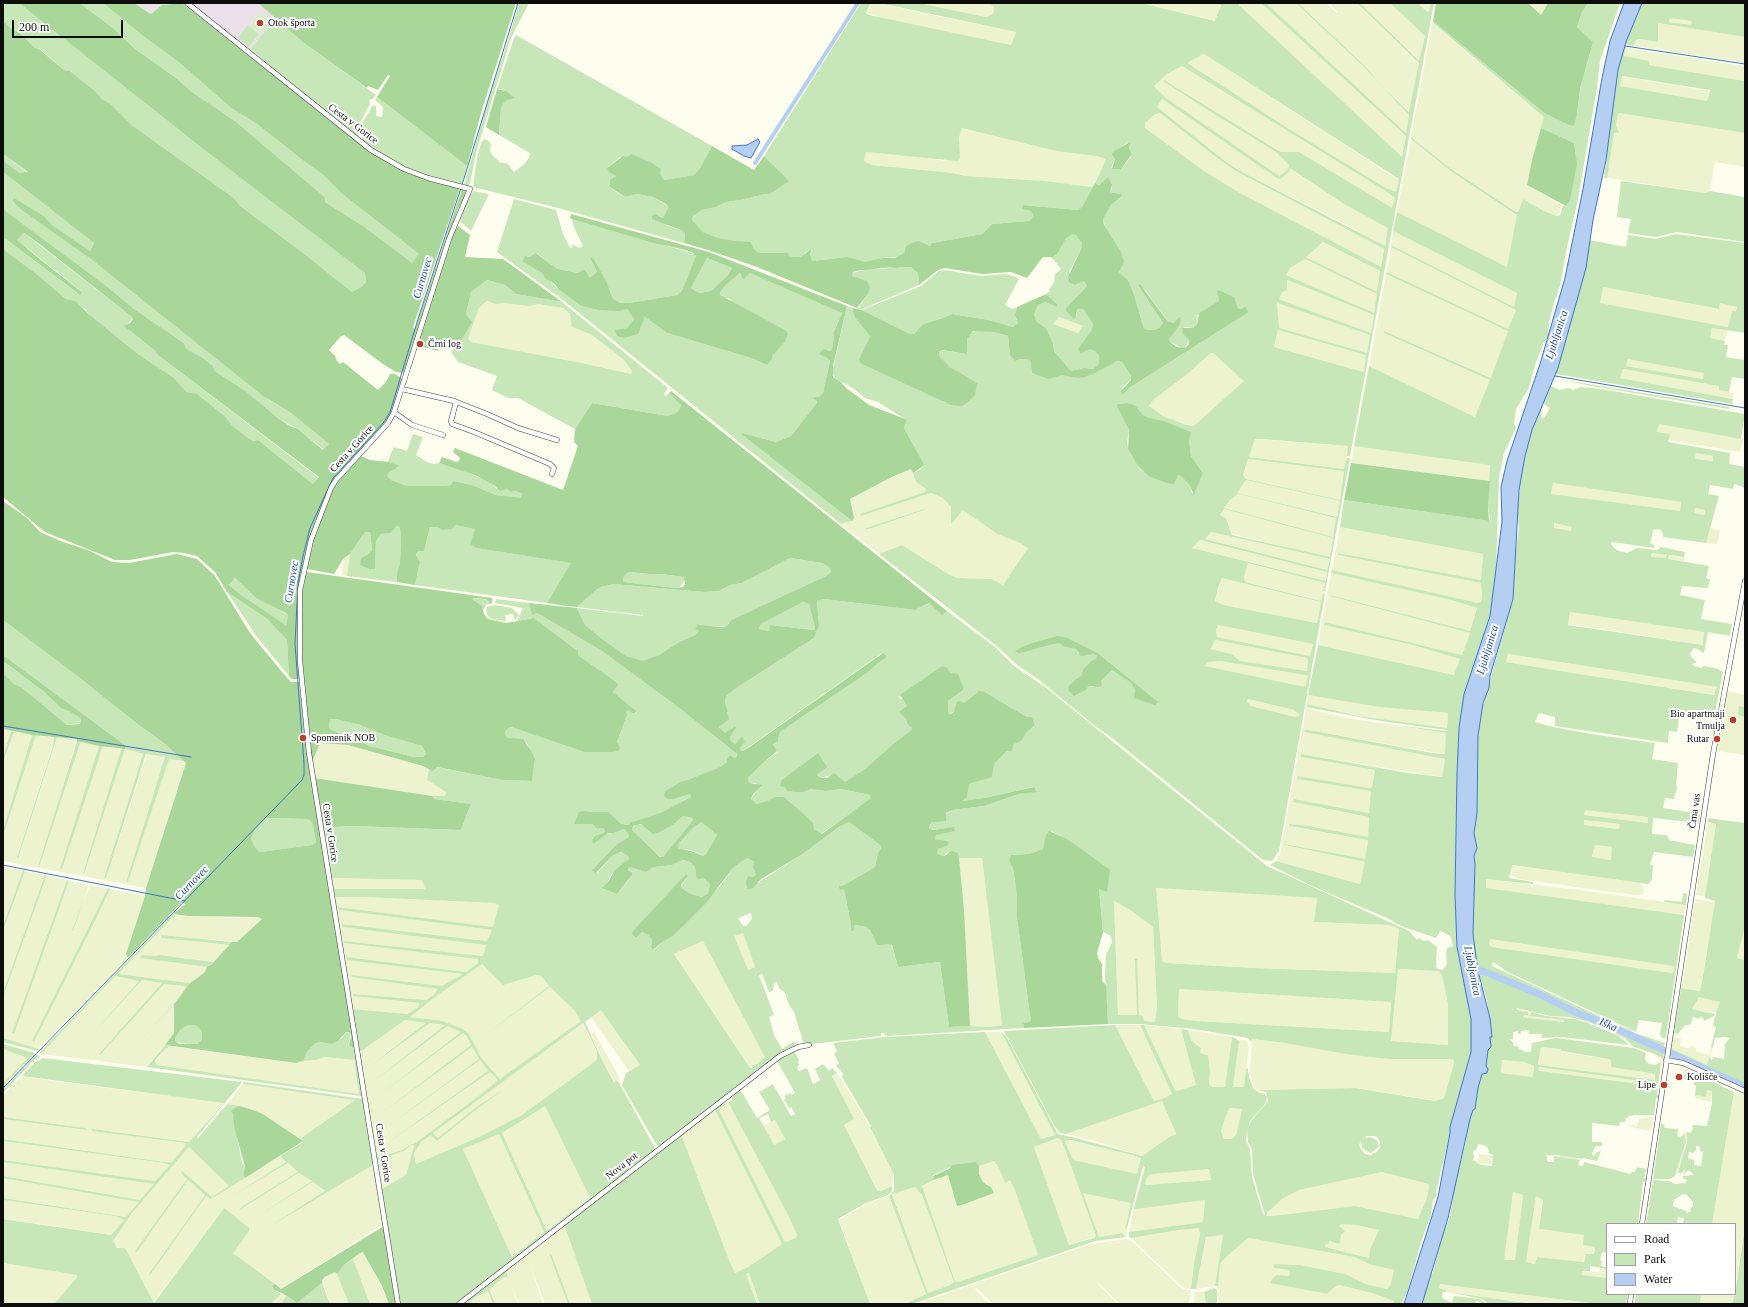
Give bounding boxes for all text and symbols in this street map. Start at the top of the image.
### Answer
scale bar [14,12,125,38]
place label: Otok športa [268,17,315,29]
marker: Otok športa [255,18,265,28]
text: 200 m [19,20,49,34]
street label: Cesta v Gorice [326,101,380,147]
water label: Curnovec [410,256,436,300]
water label: Ljubljanica [1543,309,1571,361]
place label: Črni log [428,338,461,350]
marker: Črni log [415,339,425,349]
street label: Cesta v Gorice [328,423,376,475]
water label: Curnovec [282,560,302,604]
water label: Ljubljanica [1474,624,1502,676]
place label: Bio apartmaji Trnulja [1670,708,1725,732]
marker: Bio apartmaji Trnulja [1728,715,1738,725]
place label: Spomenik NOB [311,732,375,744]
marker: Spomenik NOB [298,733,308,743]
place label: Rutar [1687,733,1709,745]
marker: Rutar [1712,734,1722,744]
street label: Črna vas [1687,793,1703,829]
street label: Cesta v Gorice [319,803,341,863]
water label: Curnovec [172,863,212,903]
water label: Ljubljanica [1461,945,1483,997]
water label: Iška [1597,1015,1619,1035]
place label: Kolišče [1687,1071,1718,1083]
marker: Kolišče [1674,1072,1684,1082]
place label: Lipe [1638,1079,1656,1091]
marker: Lipe [1659,1080,1669,1090]
street label: Cesta v Gorice [372,1123,394,1183]
street label: Nova pot [604,1150,640,1182]
legend [1606,1223,1736,1295]
text: Road [1644,1232,1669,1246]
text: Park [1644,1252,1666,1266]
text: Water [1644,1272,1672,1286]

